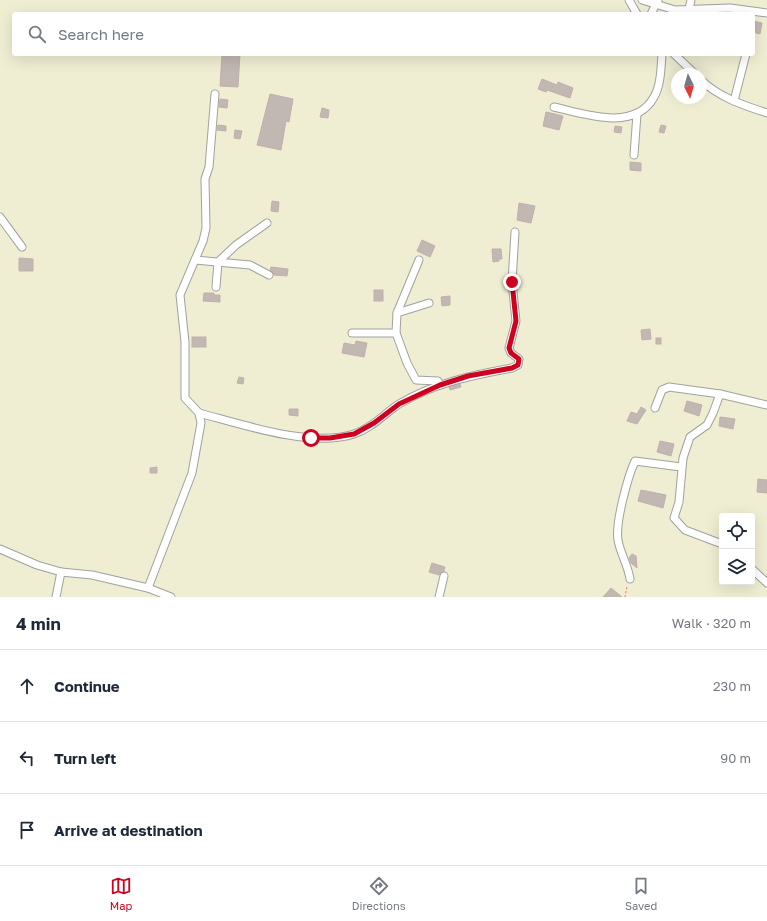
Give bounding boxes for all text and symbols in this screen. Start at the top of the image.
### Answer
search box [12,12,755,56]
icon: search [26,23,48,45]
text: Search here [58,25,144,43]
north arrow [671,68,707,104]
route end [503,273,521,291]
route start [302,429,320,447]
map controls [719,513,755,585]
button: locate [719,513,755,549]
button: layers [719,549,755,585]
text: 4 min [16,613,61,634]
text: Walk · 320 m [672,615,751,631]
icon: ahead [16,675,38,697]
text: Continue [54,677,120,695]
text: 230 m [713,678,751,694]
icon: left [16,747,38,769]
text: Turn left [54,749,116,767]
text: 90 m [720,750,751,766]
icon: arrive [16,819,38,841]
text: Arrive at destination [54,821,203,839]
tab: Map [110,875,132,912]
tab: Directions [352,875,406,912]
tab: Saved [625,875,657,912]

